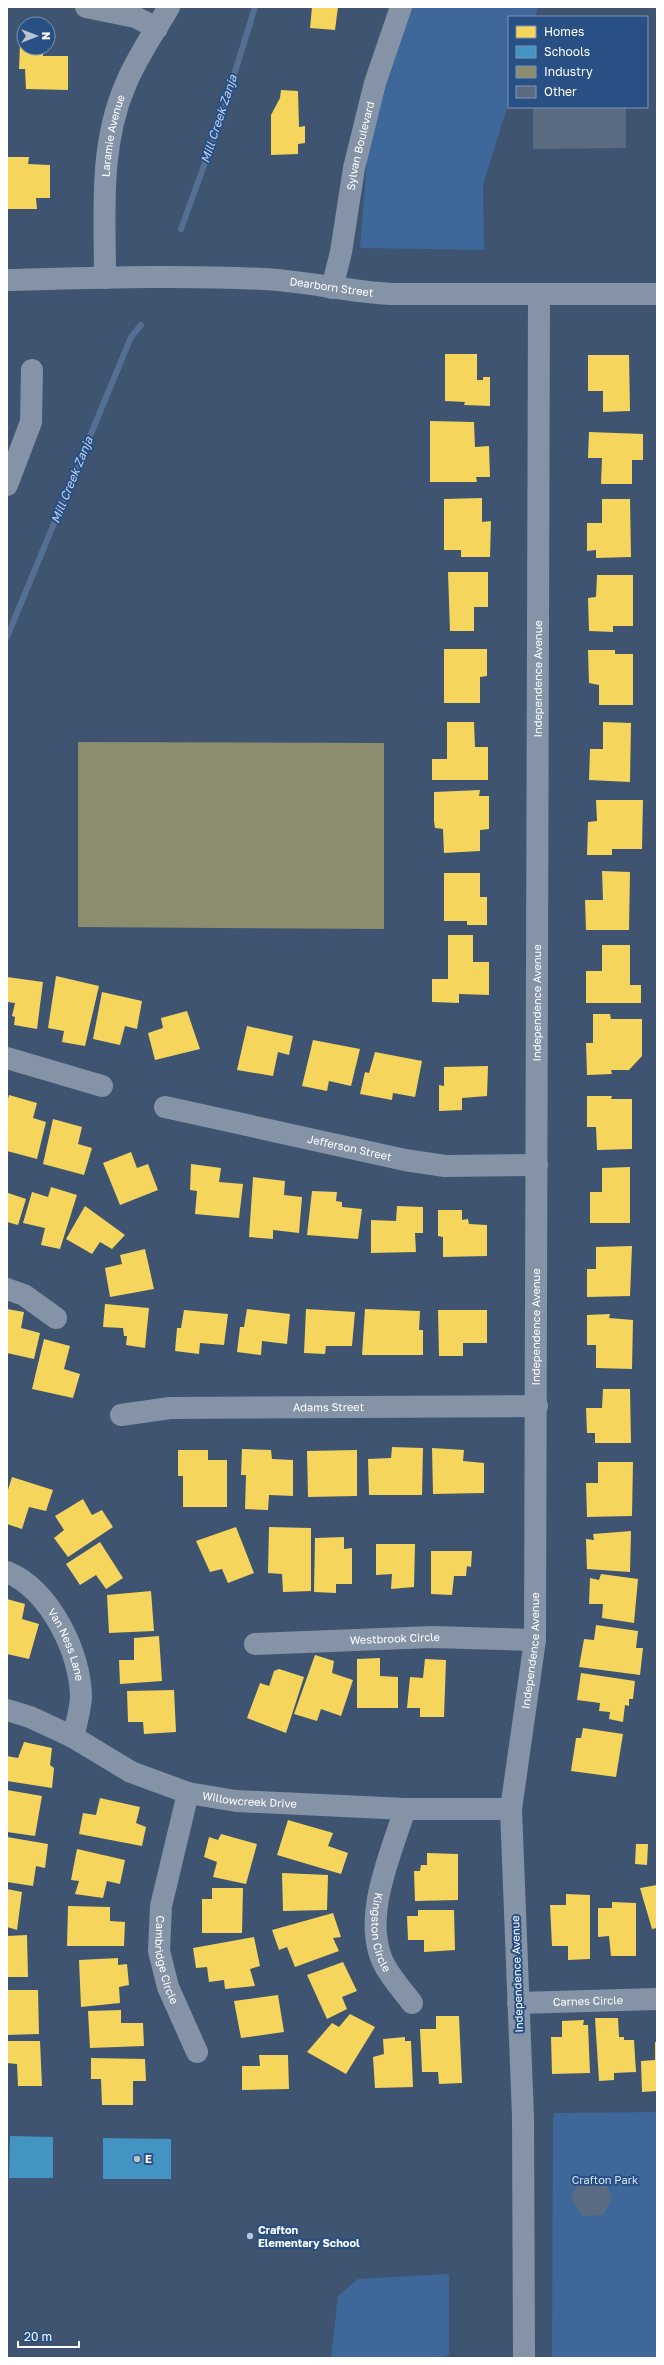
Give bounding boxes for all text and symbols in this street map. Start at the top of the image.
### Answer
north arrow [16,16,56,56]
legend [508,16,648,108]
text: Homes [544,24,584,39]
text: N [40,32,53,40]
text: Schools [544,44,590,59]
text: Industry [544,64,593,79]
water label: Mill Creek Zanja [197,72,240,165]
text: Other [544,84,577,99]
street label: Laramie Avenue [98,93,127,177]
street label: Sylvan Boulevard [344,100,376,191]
street label: Dearborn Street [289,274,374,299]
water label: Mill Creek Zanja [47,433,96,525]
street label: Independence Avenue [531,620,544,738]
street label: Independence Avenue [530,944,543,1062]
street label: Jefferson Street [306,1132,393,1163]
street label: Independence Avenue [529,1268,542,1386]
street label: Adams Street [293,1400,364,1413]
street label: Independence Avenue [518,1592,541,1710]
street label: Van Ness Lane [46,1606,87,1682]
street label: Westbrook Circle [349,1630,440,1646]
street label: Willowcreek Drive [201,1788,297,1810]
street label: Kingston Circle [370,1892,394,1974]
street label: Cambridge Circle [153,1915,182,2006]
street label: Independence Avenue [508,1915,525,2033]
street label: Carnes Circle [553,1993,623,2008]
place label: E [145,2152,152,2165]
marker: E [132,2154,142,2164]
park label: Crafton Park [572,2173,638,2186]
place label: Crafton Elementary School [258,2223,360,2249]
marker: Crafton Elementary School [245,2231,255,2241]
scale bar [18,2323,79,2349]
text: 20 m [24,2329,52,2344]

